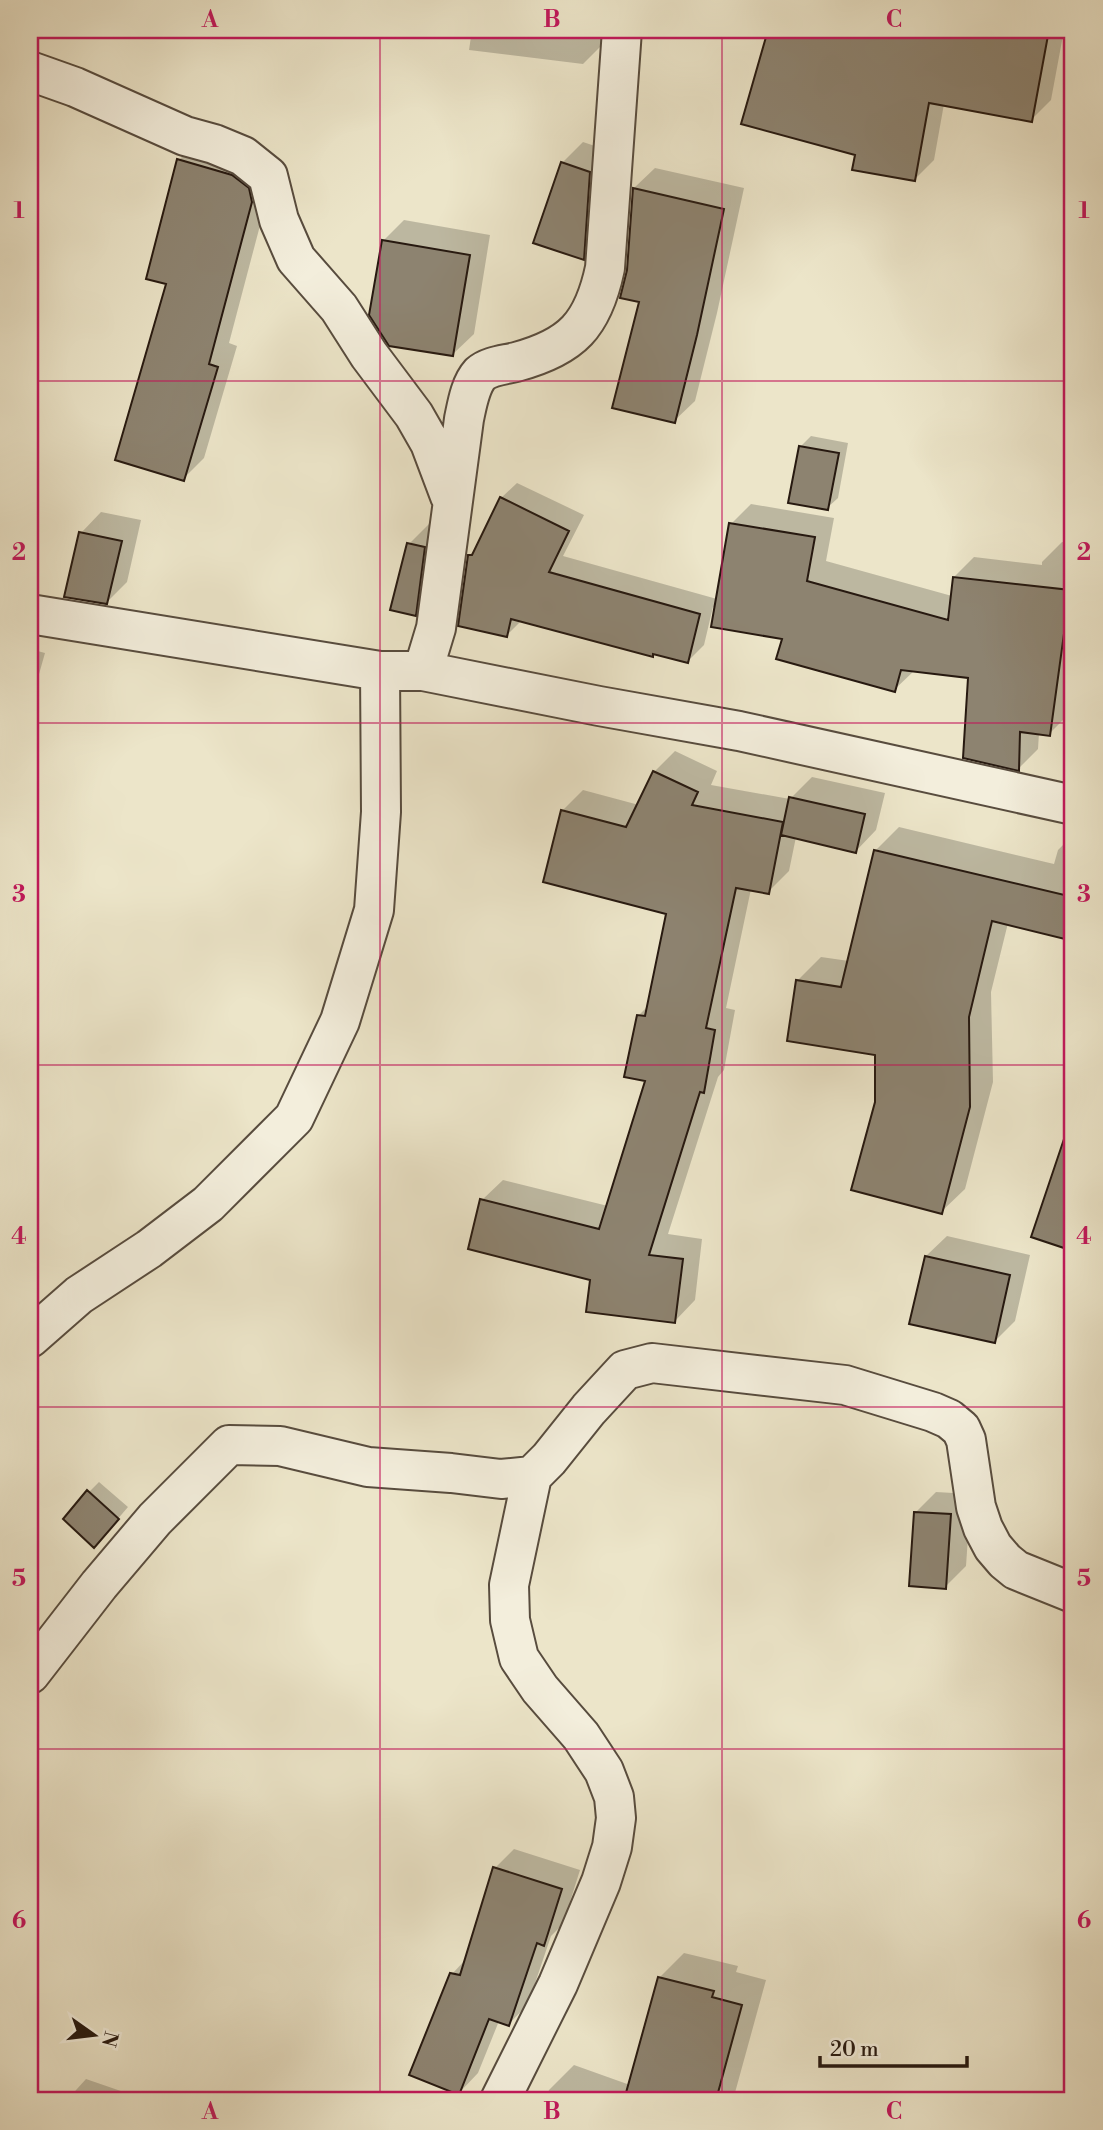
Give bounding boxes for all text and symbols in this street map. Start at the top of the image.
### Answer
text: A [201,6,219,34]
text: B [543,6,561,34]
text: C [886,6,902,34]
text: 1 [13,197,25,225]
text: 1 [1078,197,1090,225]
text: 2 [12,539,26,567]
text: 2 [1077,539,1091,567]
text: 3 [12,881,26,909]
text: 3 [1077,881,1091,909]
text: 4 [11,1223,27,1251]
text: 4 [1076,1223,1092,1251]
text: 5 [12,1565,26,1593]
text: 5 [1077,1565,1091,1593]
text: 6 [12,1907,26,1935]
text: 6 [1077,1907,1091,1935]
north arrow [60,2000,130,2070]
scale bar [820,2025,967,2069]
text: N [96,2029,123,2049]
text: 20 m [830,2037,879,2063]
text: A [201,2098,219,2126]
text: B [543,2098,561,2126]
text: C [886,2098,902,2126]

